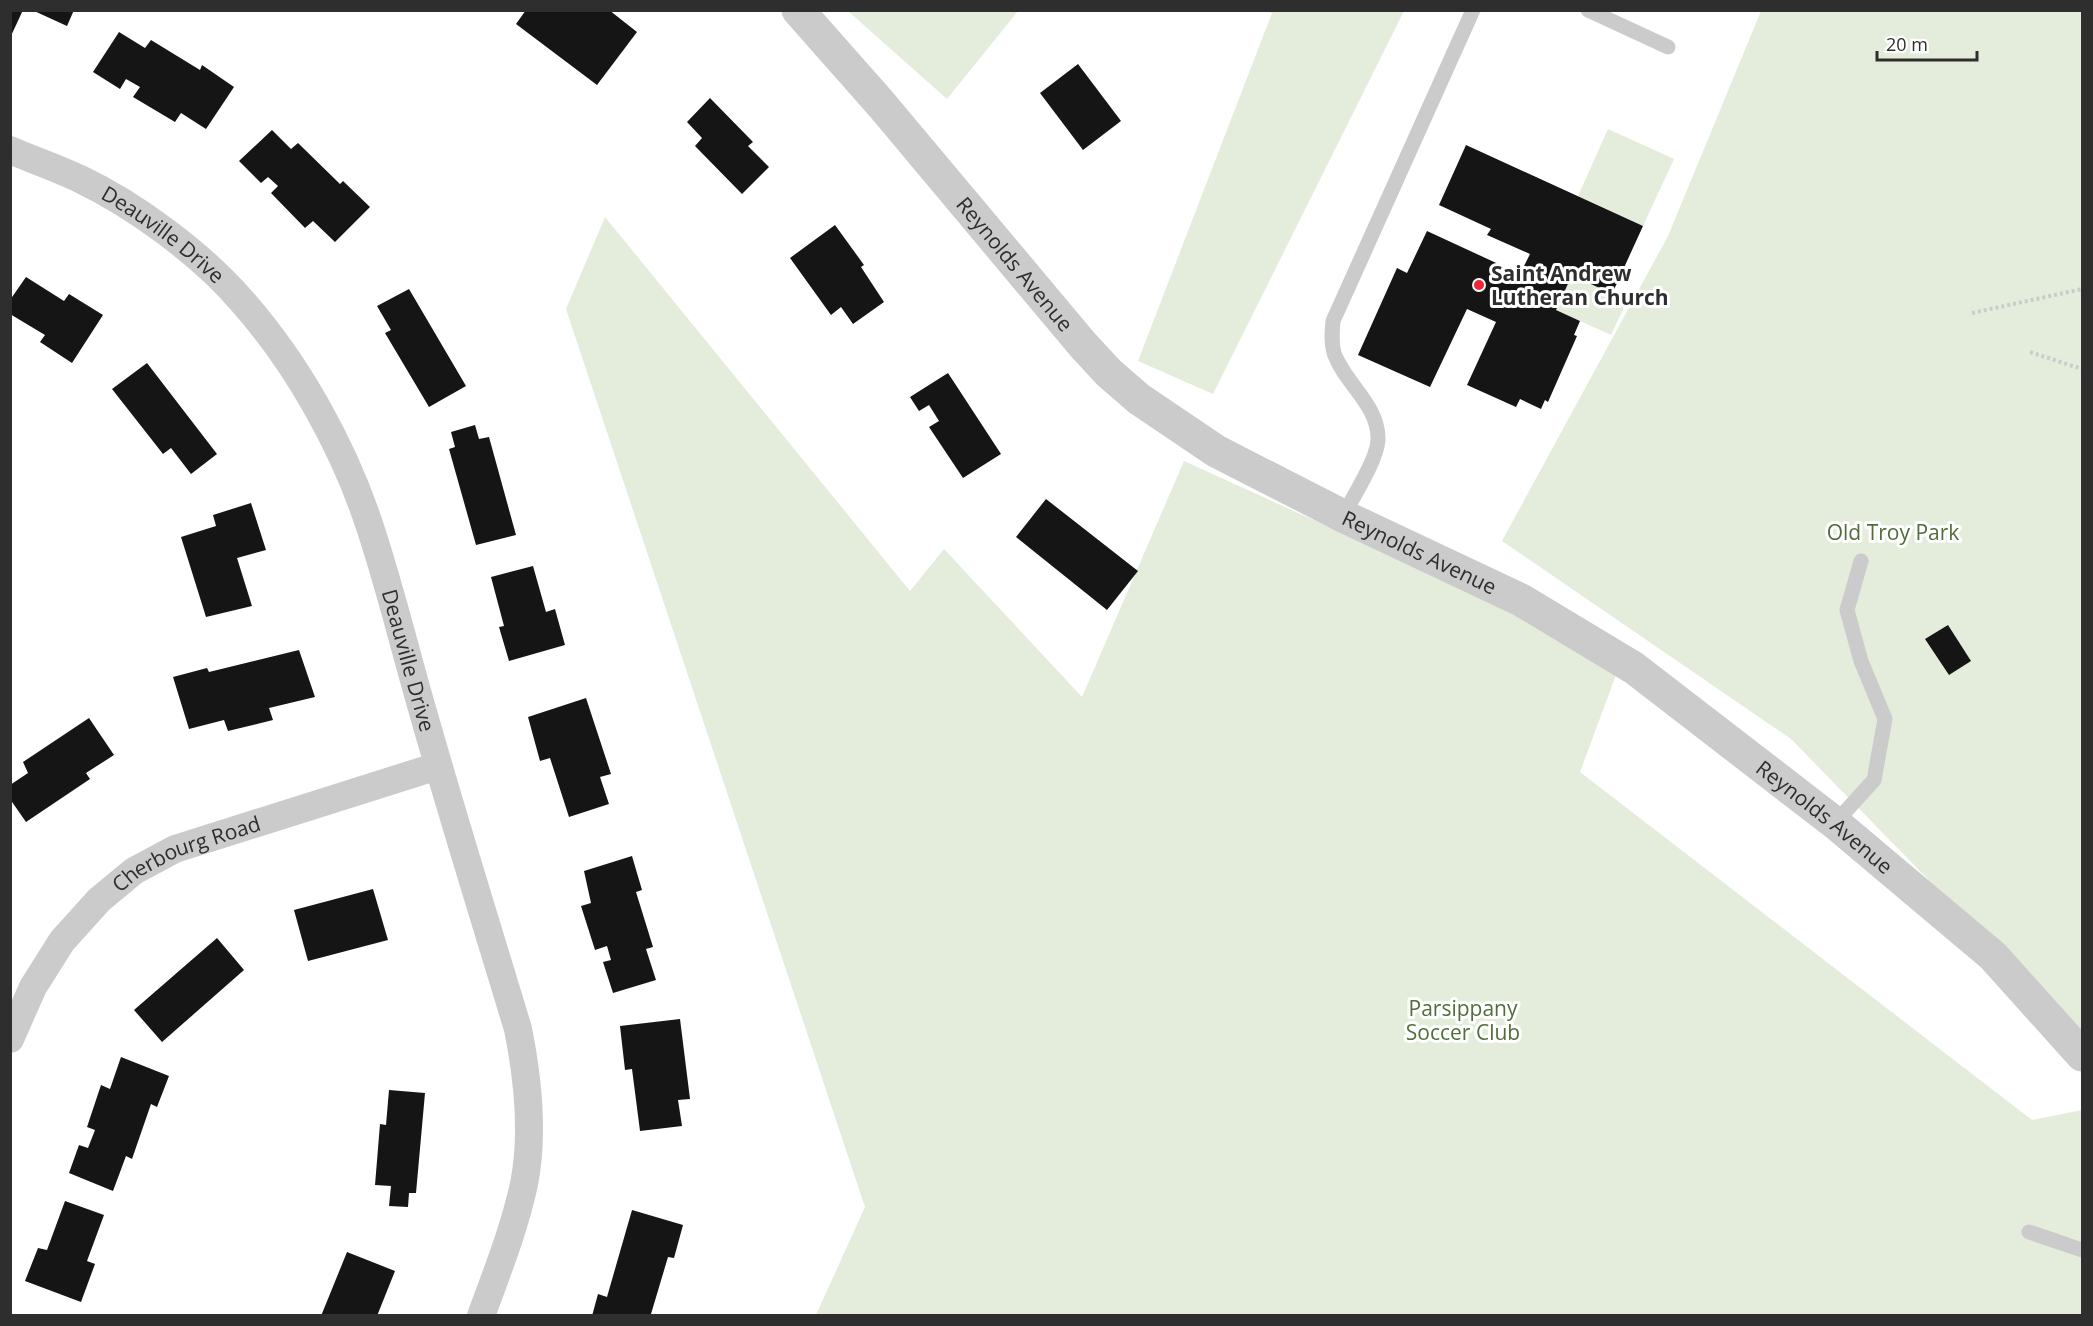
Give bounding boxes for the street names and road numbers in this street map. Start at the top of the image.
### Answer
street label: Deauville Drive [97,179,231,289]
street label: Reynolds Avenue [950,191,1080,337]
street label: Reynolds Avenue [1338,504,1501,601]
street label: Deauville Drive [376,586,442,735]
street label: Reynolds Avenue [1751,753,1899,880]
street label: Cherbourg Road [106,809,264,898]

